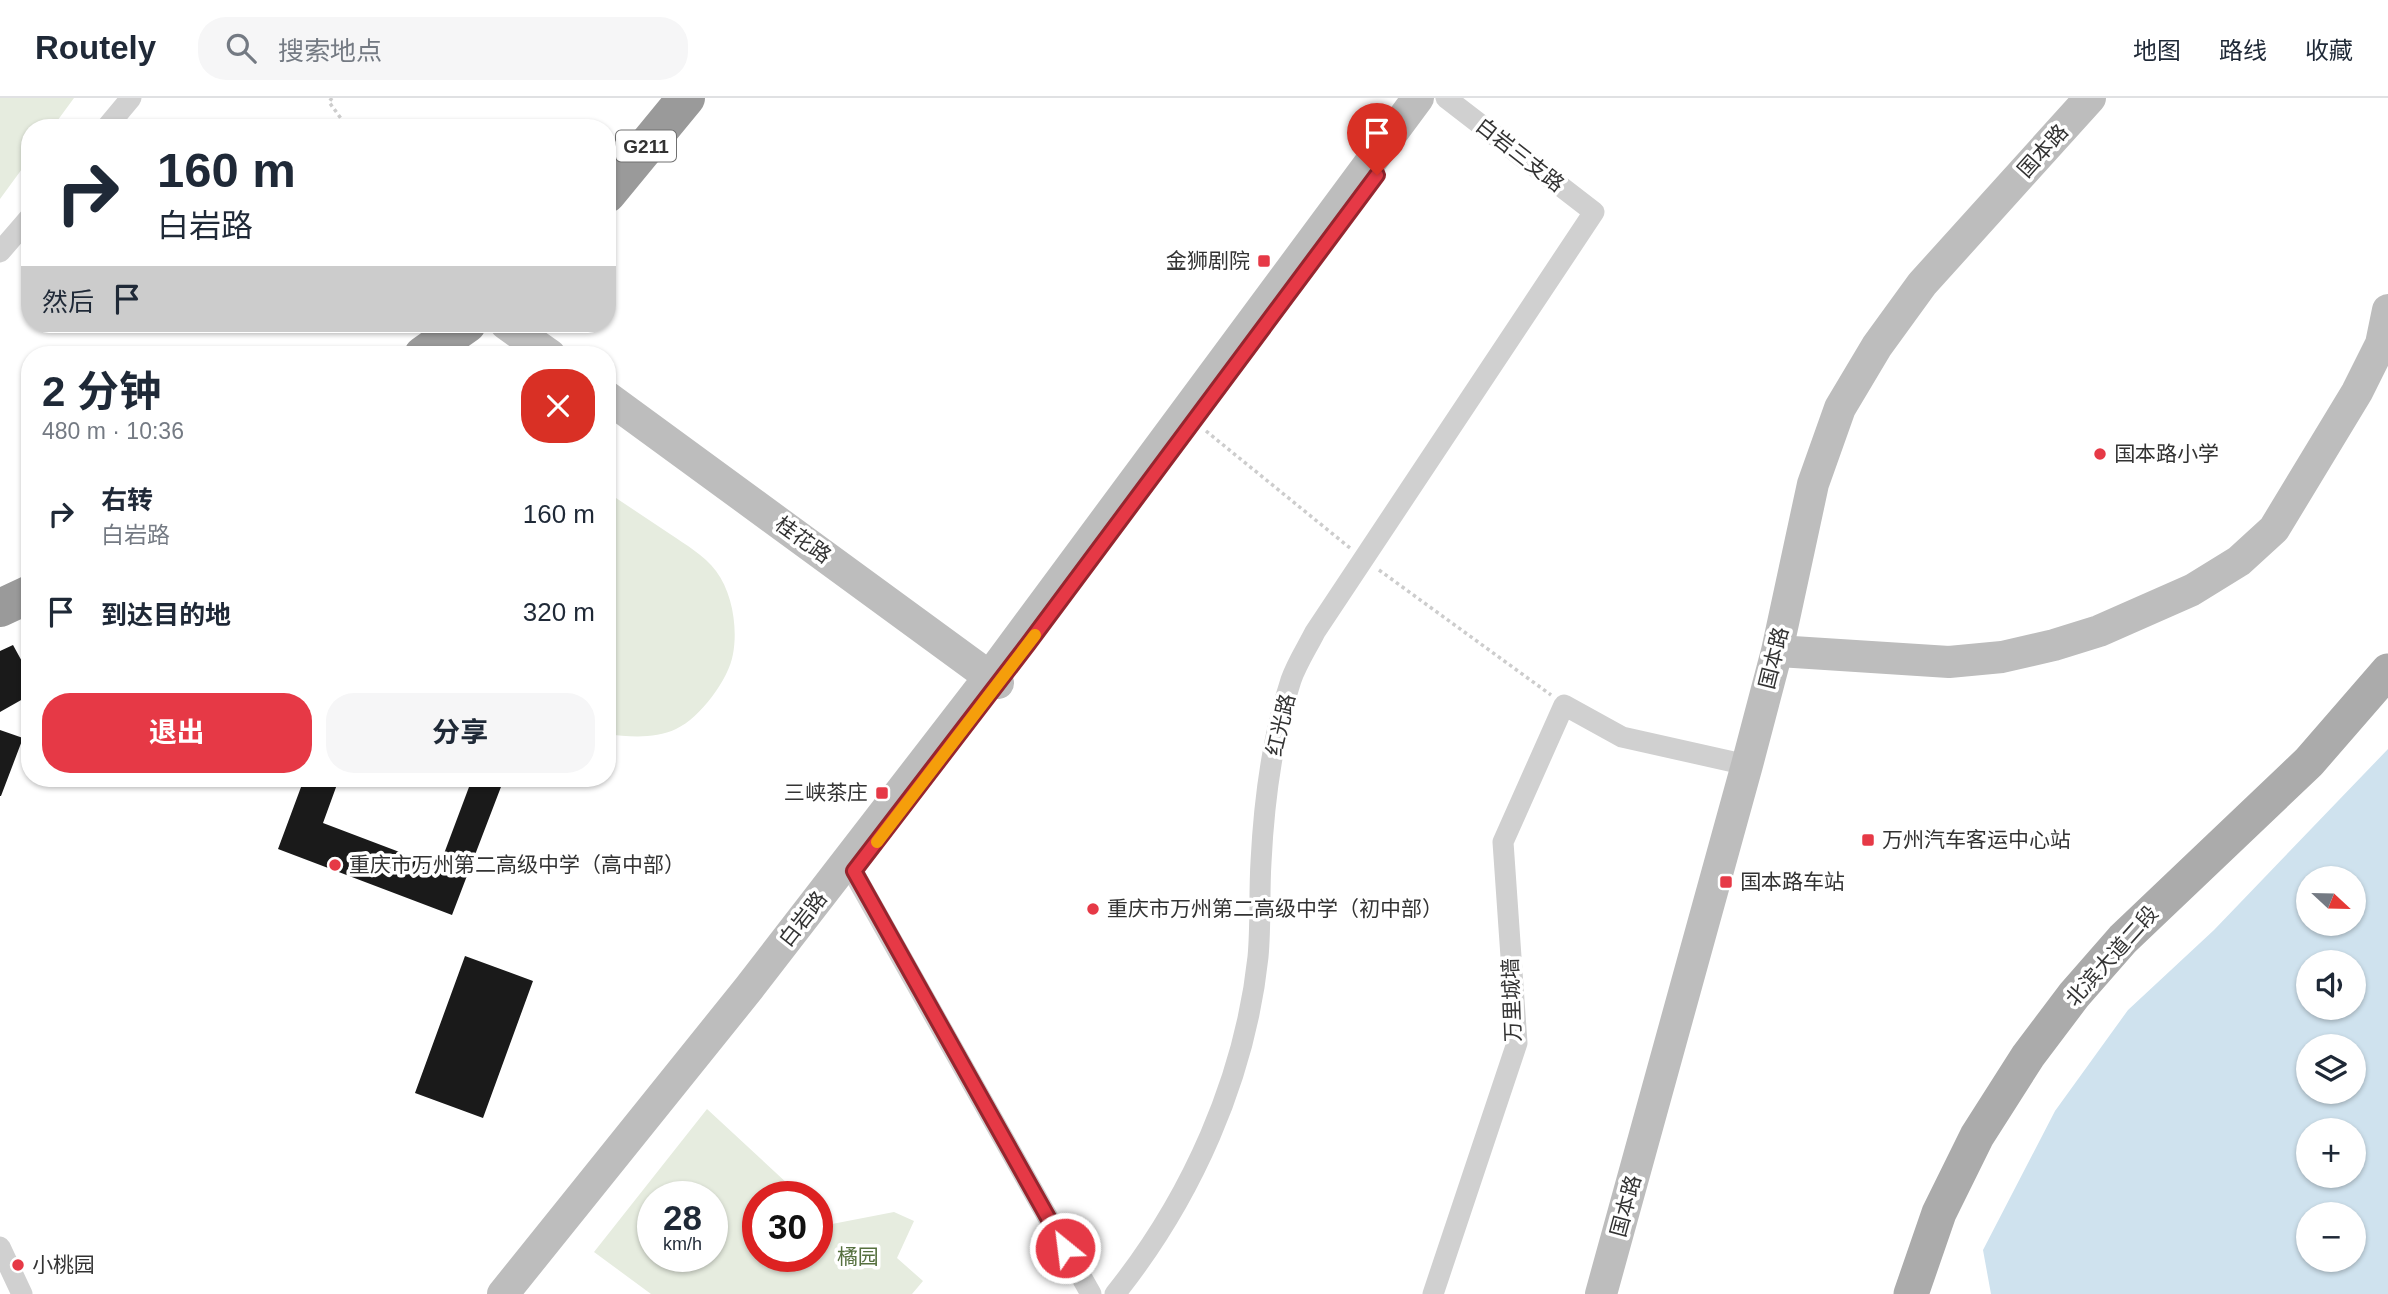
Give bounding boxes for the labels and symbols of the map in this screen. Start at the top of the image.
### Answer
pin [1347,103,1407,175]
street label: 白岩三支路 [1472,113,1569,196]
street label: 国本路 [2013,120,2072,182]
road number: G211 [616,130,676,162]
place label: 金狮剧院 [1166,249,1250,272]
marker: 金狮剧院 [1256,253,1272,269]
place label: 国本路小学 [2114,442,2219,465]
marker: 国本路小学 [2092,446,2108,462]
street label: 桂花路 [771,512,836,567]
street label: 国本路 [1755,625,1792,691]
street label: 红光路 [1262,692,1299,758]
place label: 三峡茶庄 [784,781,868,804]
marker: 三峡茶庄 [874,785,890,801]
place label: 万州汽车客运中心站 [1882,828,2071,851]
marker: 万州汽车客运中心站 [1860,832,1876,848]
place label: 重庆市万州第二高级中学（高中部） [349,853,685,876]
marker: 重庆市万州第二高级中学（高中部） [327,857,343,873]
north arrow [2296,866,2366,936]
place label: 国本路车站 [1740,870,1845,893]
marker: 国本路车站 [1718,874,1734,890]
street label: 白岩路 [774,887,831,951]
place label: 重庆市万州第二高级中学（初中部） [1107,897,1443,920]
marker: 重庆市万州第二高级中学（初中部） [1085,901,1101,917]
street label: 北滨大道二段 [2061,901,2162,1010]
street label: 万里城墙 [1499,958,1524,1042]
street label: 国本路 [1606,1172,1645,1239]
speed limit sign: 30 [742,1181,833,1272]
position arrow [1028,1211,1102,1285]
park label: 橘园 [837,1245,879,1268]
place label: 小桃园 [32,1253,95,1276]
marker: 小桃园 [10,1257,26,1273]

